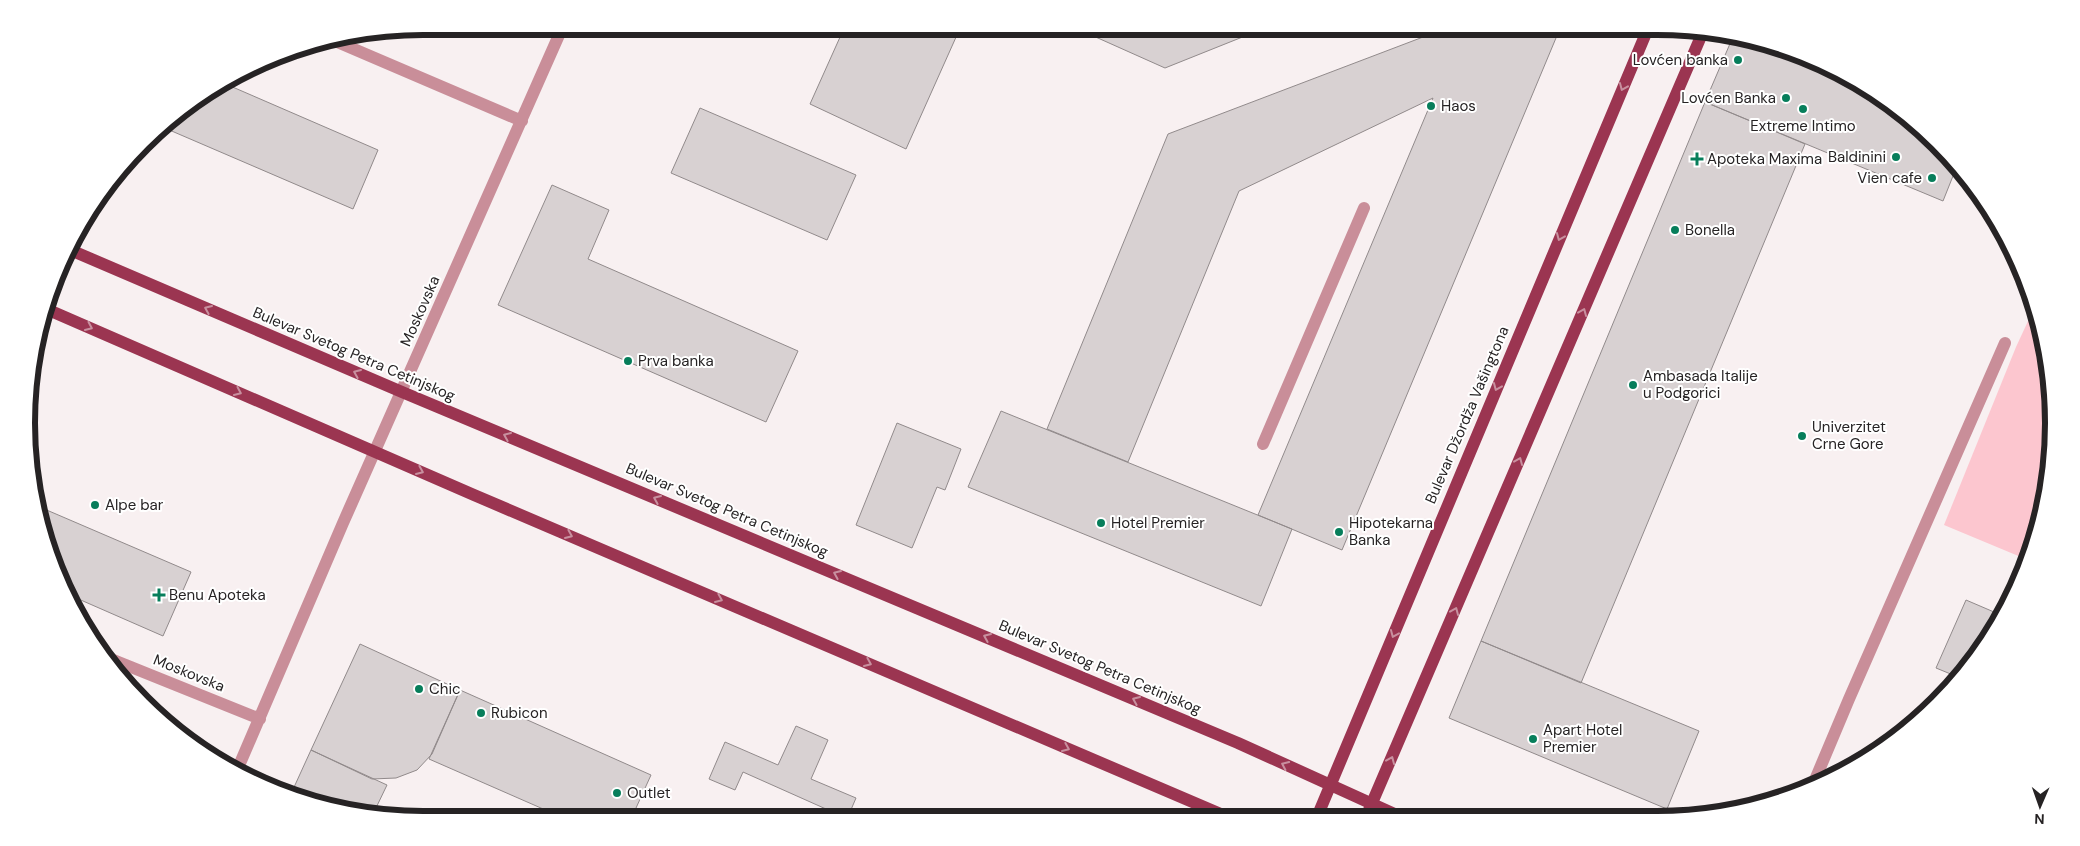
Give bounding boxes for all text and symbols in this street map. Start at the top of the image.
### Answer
place label: Lovćen banka [1633,50,1728,70]
marker: Lovćen banka [1732,54,1744,66]
one-way arrow [1619,82,1630,91]
place label: Lovćen Banka [1681,88,1776,108]
marker: Lovćen Banka [1780,92,1792,104]
place label: Haos [1441,96,1476,116]
marker: Haos [1425,100,1437,112]
marker: Extreme Intimo [1797,103,1809,115]
place label: Extreme Intimo [1750,116,1856,136]
place label: Baldinini [1828,147,1886,167]
place label: Apoteka Maxima [1707,149,1822,169]
marker: Baldinini [1890,151,1902,163]
marker: Apoteka Maxima [1691,153,1703,165]
place label: Vien cafe [1857,168,1922,188]
marker: Vien cafe [1926,172,1938,184]
place label: Bonella [1685,220,1735,240]
marker: Bonella [1669,224,1681,236]
one-way arrow [1556,232,1567,241]
street label: Moskovska [396,273,444,349]
street label: Bulevar Svetog Petra Cetinjskog [250,302,458,406]
one-way arrow [204,304,213,315]
one-way arrow [1577,308,1588,317]
one-way arrow [84,321,93,332]
street label: Bulevar Džordža Vašingtona [1420,323,1514,507]
place label: Prva banka [638,351,714,371]
marker: Prva banka [622,355,634,367]
place label: Ambasada Italije u Podgorici [1643,366,1758,403]
one-way arrow [353,369,362,380]
marker: Ambasada Italije u Podgorici [1627,379,1639,391]
one-way arrow [1493,382,1503,391]
one-way arrow [233,386,242,397]
place label: Univerzitet Crne Gore [1812,417,1886,454]
marker: Univerzitet Crne Gore [1796,430,1808,442]
one-way arrow [503,432,512,442]
one-way arrow [1513,457,1524,466]
street label: Bulevar Svetog Petra Cetinjskog [623,458,831,562]
one-way arrow [415,465,424,475]
place label: Alpe bar [105,495,164,515]
one-way arrow [653,495,662,505]
marker: Alpe bar [89,499,101,511]
place label: Hotel Premier [1111,513,1205,533]
place label: Hipotekarna Banka [1349,513,1433,550]
marker: Hotel Premier [1095,517,1107,529]
marker: Hipotekarna Banka [1333,526,1345,538]
one-way arrow [564,529,573,540]
one-way arrow [833,570,842,580]
place label: Benu Apoteka [169,585,266,605]
marker: Benu Apoteka [153,589,165,601]
one-way arrow [714,593,723,604]
one-way arrow [1449,607,1460,616]
street label: Bulevar Svetog Petra Cetinjskog [996,615,1204,719]
one-way arrow [1389,629,1399,637]
one-way arrow [983,633,992,643]
street label: Moskovska [150,650,228,696]
one-way arrow [863,657,872,668]
place label: Chic [429,679,461,699]
marker: Chic [413,683,425,695]
one-way arrow [1133,695,1141,705]
place label: Rubicon [491,703,548,723]
marker: Rubicon [475,707,487,719]
place label: Apart Hotel Premier [1543,720,1622,757]
marker: Apart Hotel Premier [1527,733,1539,745]
one-way arrow [1061,742,1070,752]
one-way arrow [1385,756,1396,765]
one-way arrow [1281,761,1290,771]
north arrow [2015,781,2065,831]
place label: Outlet [627,783,671,803]
marker: Outlet [611,787,623,799]
text: N [2034,810,2045,828]

